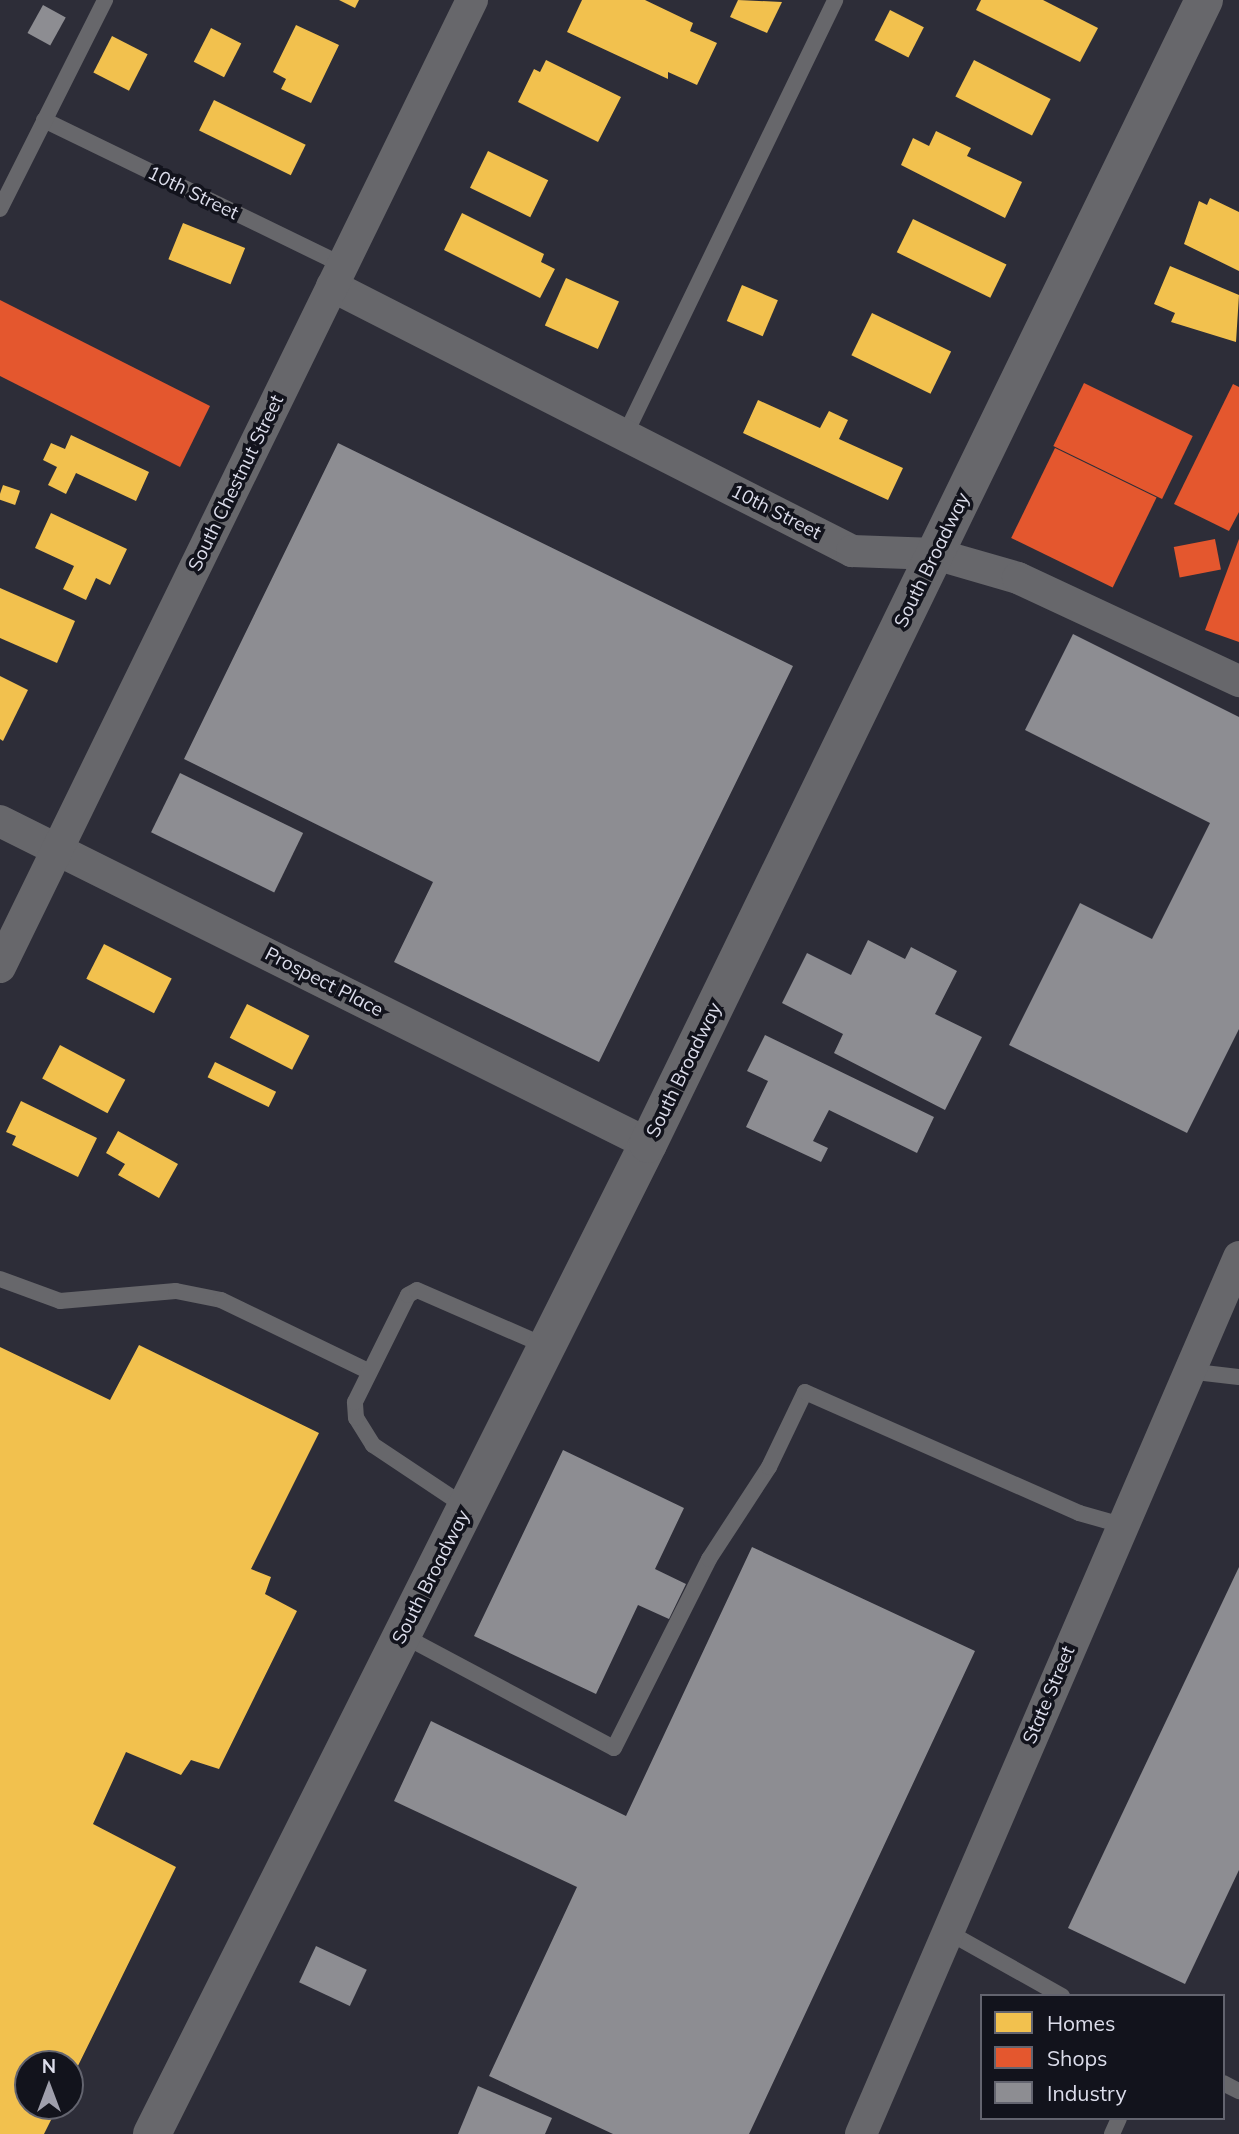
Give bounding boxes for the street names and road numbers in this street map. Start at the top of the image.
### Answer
street label: 10th Street [144,161,242,225]
street label: South Chestnut Street [183,391,289,575]
street label: 10th Street [727,480,825,544]
street label: South Broadway [889,489,975,631]
street label: Prospect Place [261,942,387,1022]
street label: South Broadway [641,999,727,1141]
street label: South Broadway [387,1506,475,1648]
street label: State Street [1018,1643,1080,1747]

